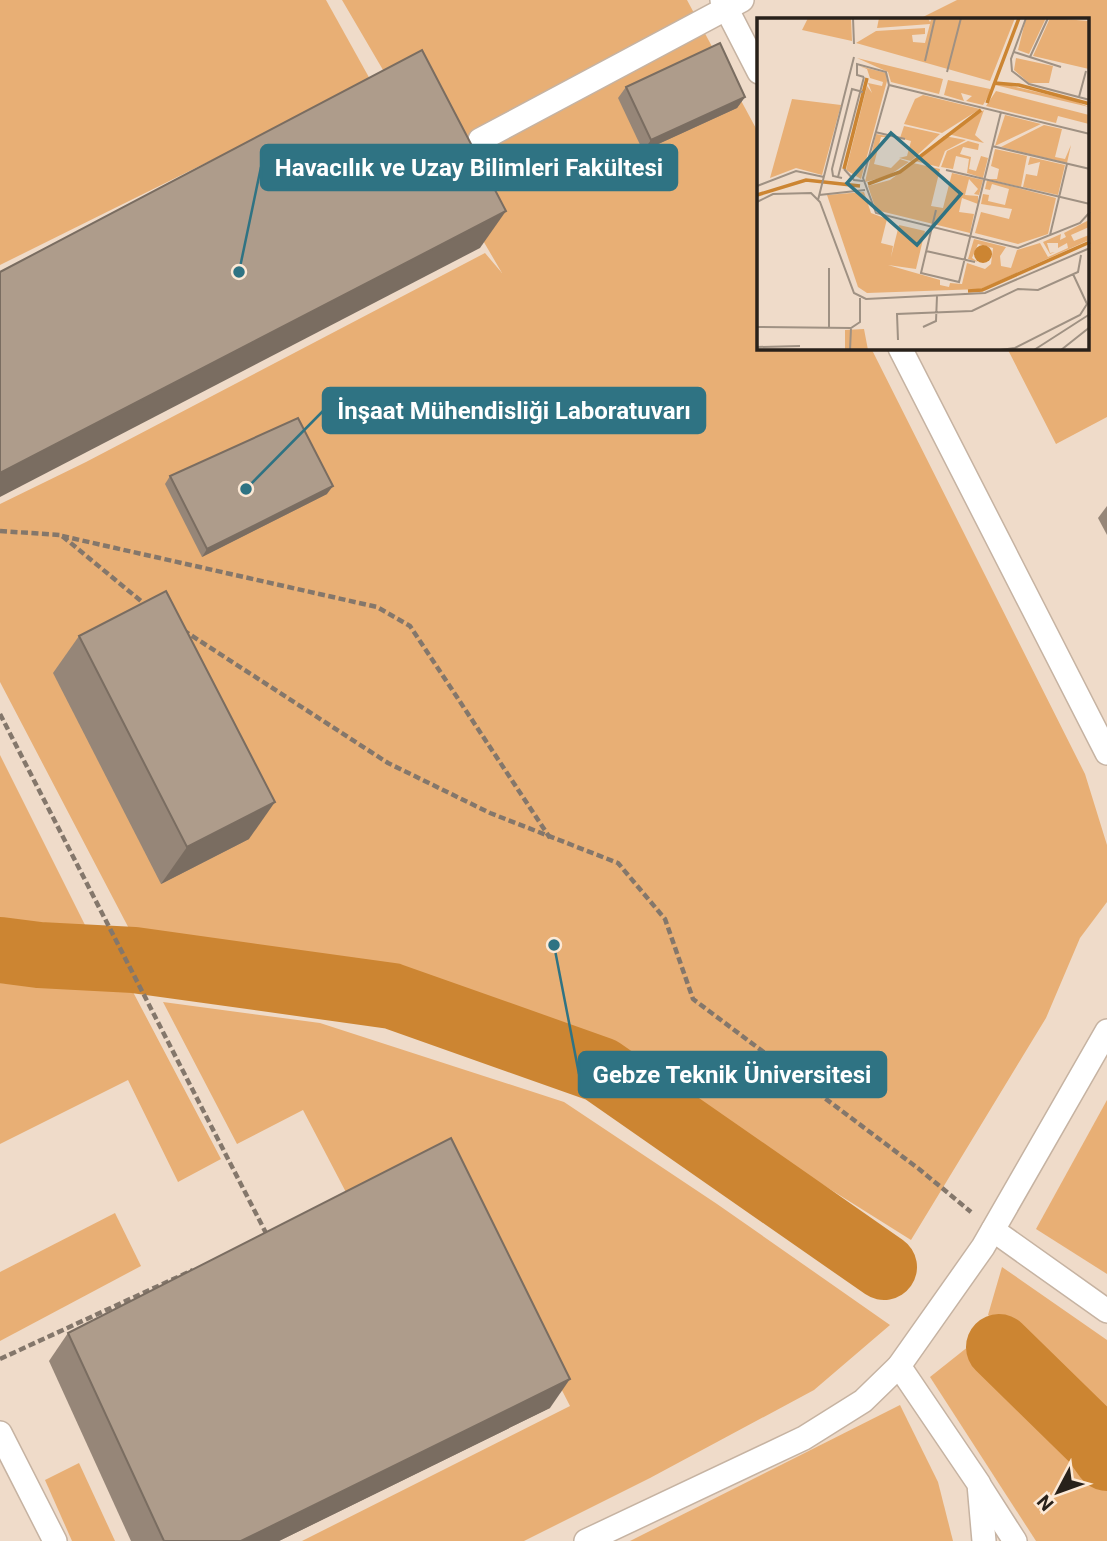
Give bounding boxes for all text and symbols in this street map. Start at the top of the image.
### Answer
inset map [757,18,1090,350]
callout: Havacılık ve Uzay Bilimleri Fakültesi [261,145,677,190]
text: Havacılık ve Uzay Bilimleri Fakültesi [275,154,663,182]
callout: İnşaat Mühendisliği Laboratuvarı [323,388,705,433]
text: İnşaat Mühendisliği Laboratuvarı [337,397,691,425]
callout: Gebze Teknik Üniversitesi [579,1052,886,1097]
text: Gebze Teknik Üniversitesi [593,1061,871,1089]
north arrow [1023,1457,1093,1527]
text: N [1032,1490,1059,1515]

